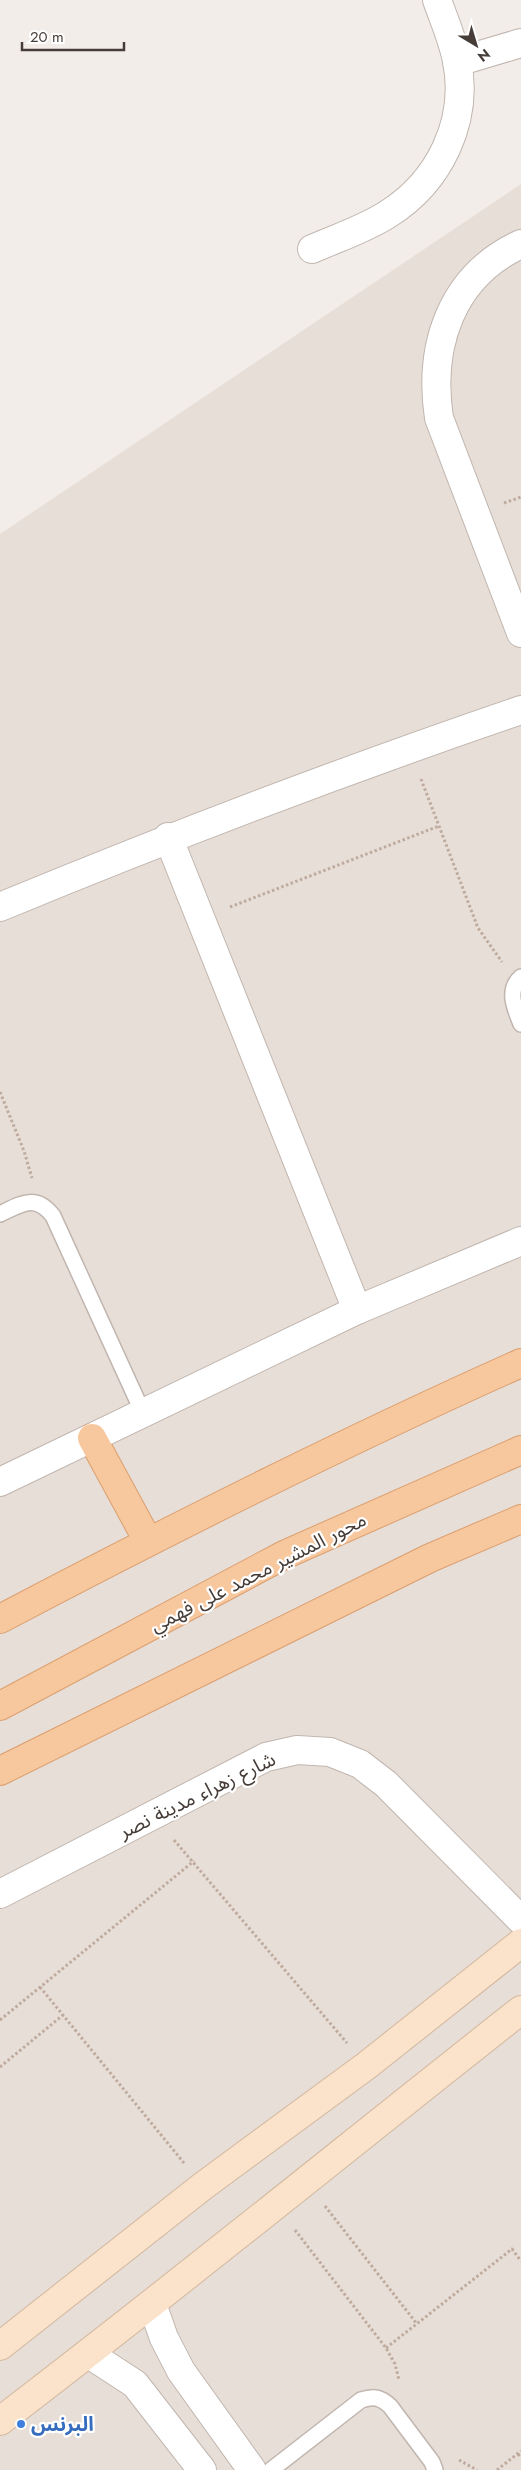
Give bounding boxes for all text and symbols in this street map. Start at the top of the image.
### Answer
scale bar [22,20,125,52]
north arrow [451,20,501,70]
text: 20 m [30,26,64,48]
text: N [473,44,495,67]
street label: محور المشير محمد على فهمي [145,1505,372,1640]
street label: شارع زهراء مدينة نصر [113,1745,281,1846]
place label: البرنس [31,2410,94,2439]
marker: البرنس [15,2418,27,2430]

